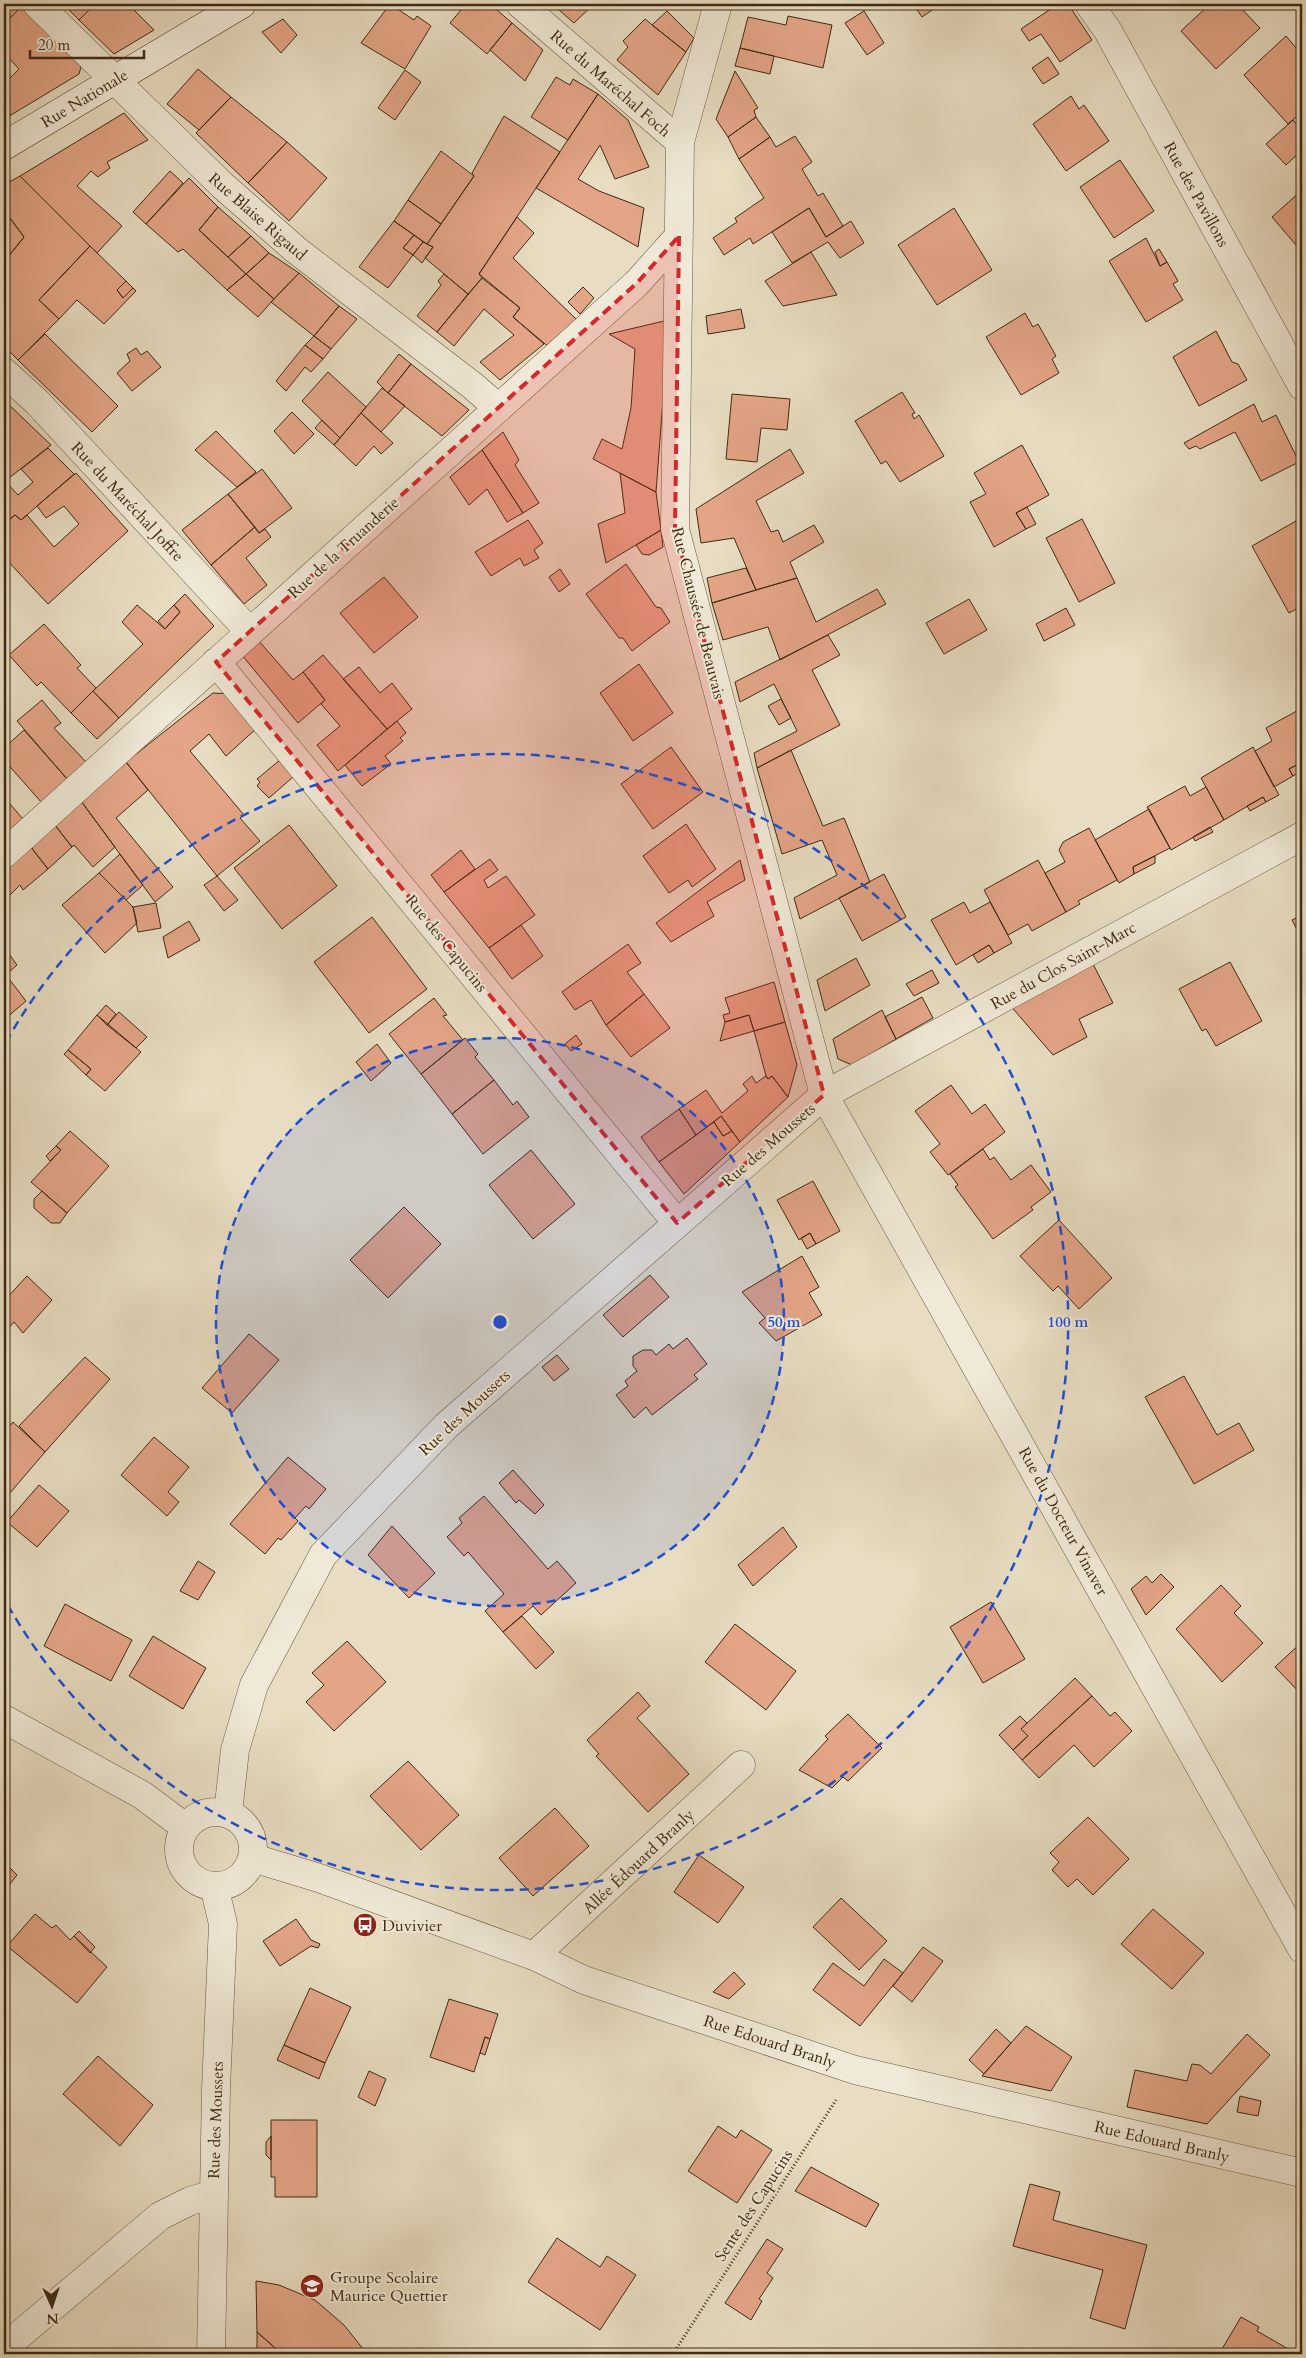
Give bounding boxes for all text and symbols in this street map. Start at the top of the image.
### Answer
street label: Rue du Maréchal Foch [545,25,676,142]
scale bar [30,28,144,60]
text: 20 m [38,35,70,55]
street label: Rue Nationale [37,64,132,133]
street label: Rue des Pavillons [1158,138,1234,251]
street label: Rue Blaise Rigaud [204,168,312,266]
street label: Rue du Maréchal Joffre [66,437,189,566]
street label: Rue de la Truanderie [283,492,404,604]
street label: Rue Chaussée de Beauvais [666,525,730,702]
street label: Rue des Capucins [400,890,492,997]
street label: Rue du Clos Saint-Marc [987,917,1140,1015]
street label: Rue des Moussets [717,1098,820,1192]
text: 50 m [767,1312,801,1332]
text: 100 m [1048,1312,1089,1332]
centre of rings [491,1313,509,1331]
street label: Rue des Moussets [414,1365,515,1461]
street label: Rue du Docteur Vinaver [1013,1443,1113,1600]
street label: Allée Édouard Branly [578,1804,700,1919]
bus stop icon: Duvivier [352,1912,378,1938]
place label: Duvivier [382,1915,442,1937]
street label: Rue Edouard Branly [701,2010,839,2074]
street label: Rue des Moussets [203,2061,229,2179]
street label: Rue Edouard Branly [1092,2116,1232,2168]
street label: Sente des Capucins [709,2145,798,2266]
place label: Groupe Scolaire Maurice Quettier [330,2267,448,2307]
school or university icon: Groupe Scolaire Maurice Quettier [299,2273,325,2299]
north arrow [28,2280,78,2330]
text: N [46,2309,59,2328]

